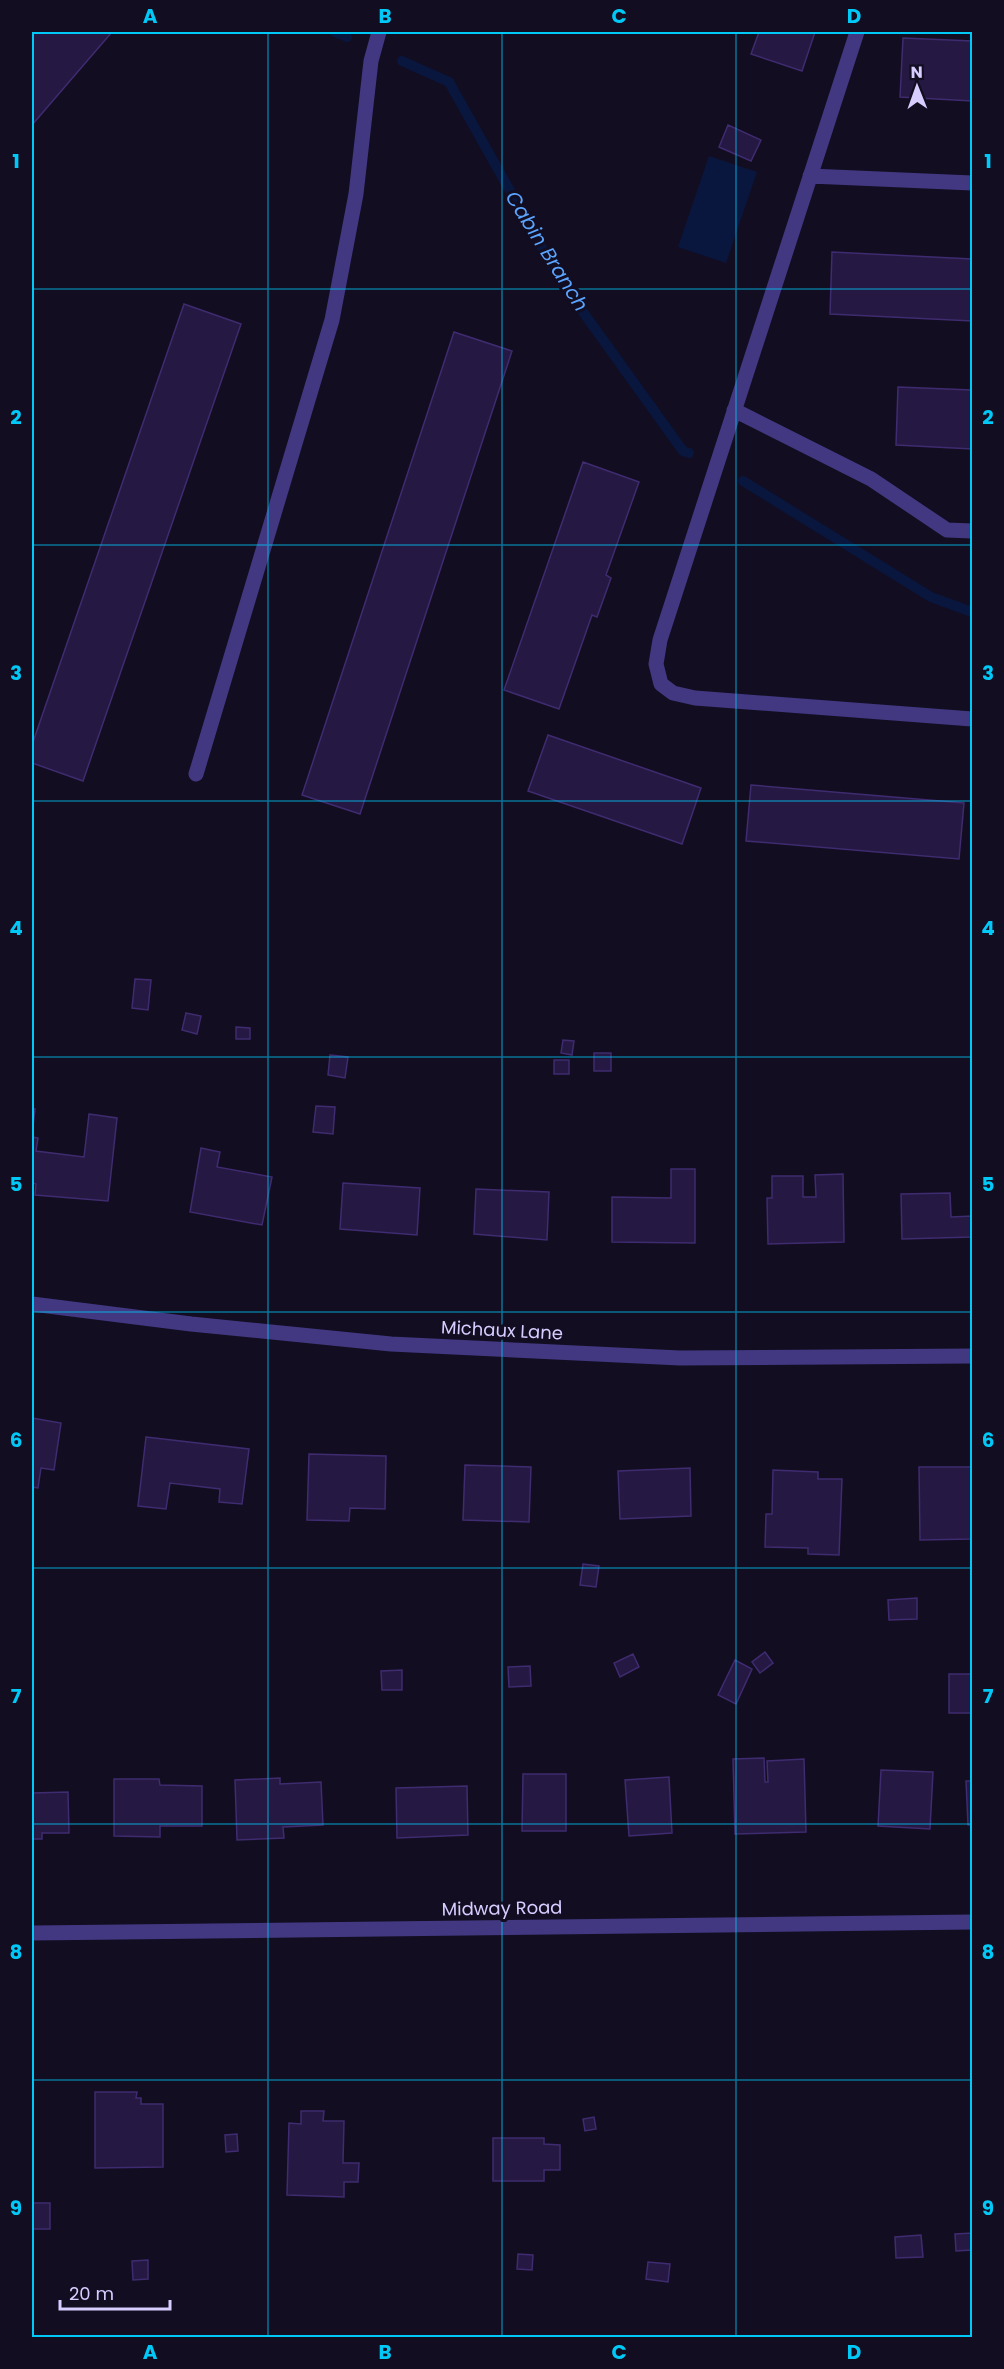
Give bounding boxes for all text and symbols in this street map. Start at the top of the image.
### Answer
text: A [143,2,158,30]
text: B [378,2,392,30]
text: C [611,2,627,30]
text: D [847,2,861,30]
north arrow [887,57,947,117]
text: N [911,61,923,84]
text: 1 [12,147,20,175]
text: 1 [984,147,992,175]
water label: Cabin Branch [499,185,595,317]
text: 2 [10,403,22,431]
text: 2 [982,403,994,431]
text: 3 [10,659,22,687]
text: 3 [982,659,994,687]
text: 4 [9,914,23,942]
text: 4 [981,914,995,942]
text: 5 [10,1170,23,1198]
text: 5 [982,1170,995,1198]
street label: Michaux Lane [440,1314,564,1346]
text: 6 [10,1426,22,1454]
text: 6 [982,1426,994,1454]
text: 7 [11,1682,22,1710]
text: 7 [983,1682,994,1710]
street label: Midway Road [441,1894,563,1922]
text: 8 [10,1938,22,1966]
text: 8 [982,1938,994,1966]
text: 9 [10,2194,22,2222]
text: 9 [982,2194,994,2222]
scale bar [60,2273,170,2311]
text: 20 m [69,2281,114,2306]
text: A [143,2338,158,2366]
text: B [378,2338,392,2366]
text: C [611,2338,627,2366]
text: D [847,2338,861,2366]

